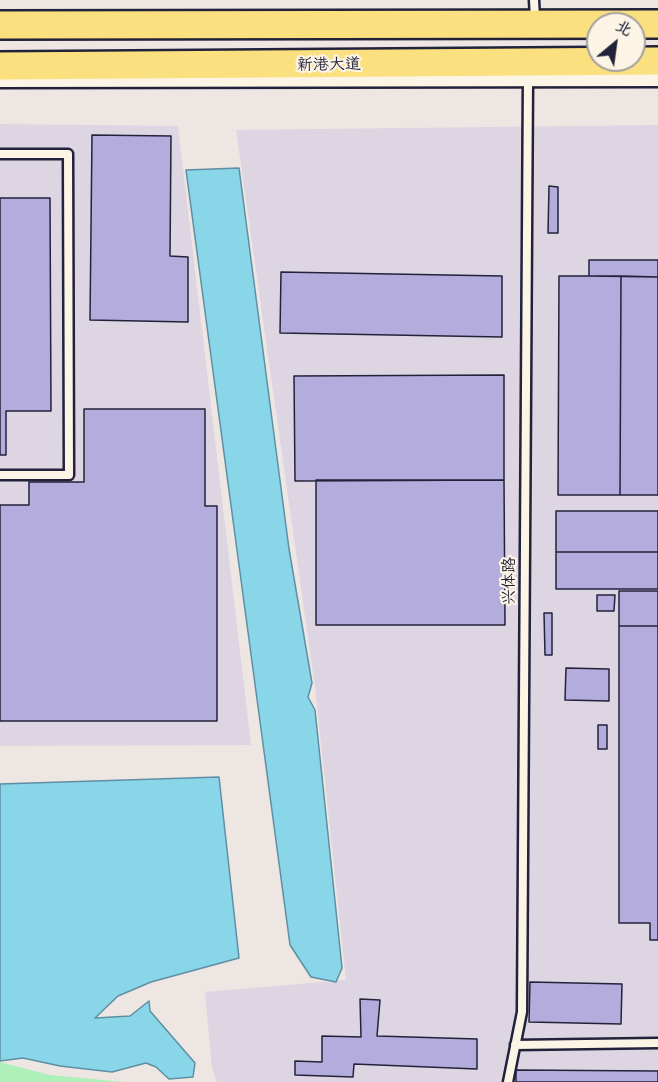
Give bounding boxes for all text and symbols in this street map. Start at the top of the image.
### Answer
north arrow [586,12,646,72]
text: 北 [612,14,636,41]
street label: 新港大道 [297,55,361,75]
street label: 兴体路 [500,557,520,605]

